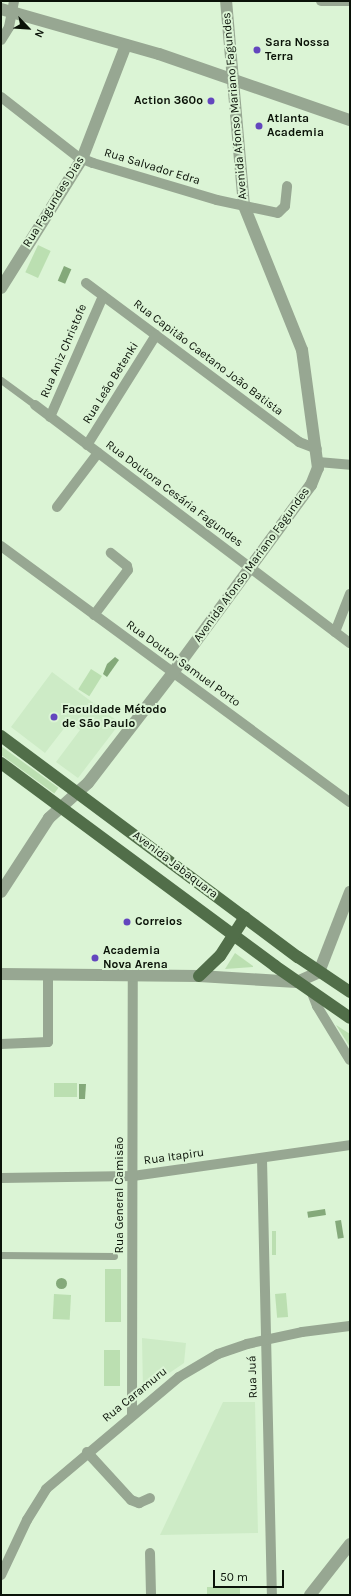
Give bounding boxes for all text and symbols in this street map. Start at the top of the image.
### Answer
north arrow [8,8,48,48]
street label: Avenida Afonso Mariano Fagundes [220,12,250,200]
text: N [32,27,47,40]
place label: Sara Nossa Terra [265,36,330,64]
marker: Sara Nossa Terra [252,45,262,55]
place label: Action 360º [134,94,203,108]
marker: Action 360º [206,96,216,106]
place label: Atlanta Academia [267,112,324,140]
marker: Atlanta Academia [254,121,264,131]
street label: Rua Salvador Edra [102,146,202,188]
street label: Rua Fagundes Dias [20,154,88,250]
street label: Rua Capitão Caetano João Batista [130,297,286,419]
street label: Rua Aniz Christofe [38,302,90,400]
street label: Rua Leão Betenki [80,339,142,427]
street label: Rua Doutora Cesária Fagundes [103,438,245,550]
street label: Avenida Afonso Mariano Fagundes [191,485,313,645]
street label: Rua Doutor Samuel Porto [123,618,243,710]
place label: Faculdade Método de São Paulo [62,703,167,731]
marker: Faculdade Método de São Paulo [49,712,59,722]
street label: Avenida Jabaquara [129,828,221,902]
place label: Correios [135,915,182,929]
marker: Correios [122,917,132,927]
place label: Academia Nova Arena [103,944,168,972]
marker: Academia Nova Arena [90,953,100,963]
street label: Rua General Camisão [113,1137,127,1253]
street label: Rua Itapiru [143,1146,205,1168]
street label: Rua Juá [245,1355,261,1399]
street label: Rua Caramuru [100,1365,170,1425]
scale bar [215,1562,286,1588]
text: 50 m [220,1570,248,1584]

